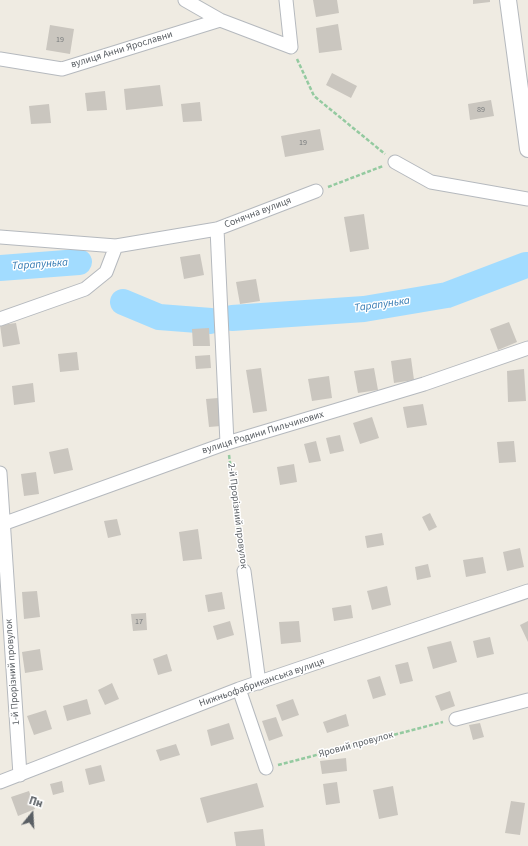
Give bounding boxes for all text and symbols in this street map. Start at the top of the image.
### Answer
street label: вулиця Анни Ярославни [70,29,174,71]
house number: 19 [56,35,64,45]
house number: 89 [477,105,485,115]
house number: 19 [299,138,307,148]
street label: Сонячна вулиця [223,195,293,231]
water label: Тарапунька [12,256,68,274]
water label: Тарапунька [353,295,411,315]
street label: вулиця Родини Пильчикових [201,409,325,457]
street label: 2-й Прорізний провулок [225,462,249,570]
house number: 17 [135,617,143,627]
street label: 1-й Прорізний провулок [3,618,23,726]
street label: Нижньофабриканська вулиця [198,656,326,710]
street label: Яровий провулок [317,729,395,761]
text: Пн [27,793,45,811]
north arrow [12,794,52,834]

